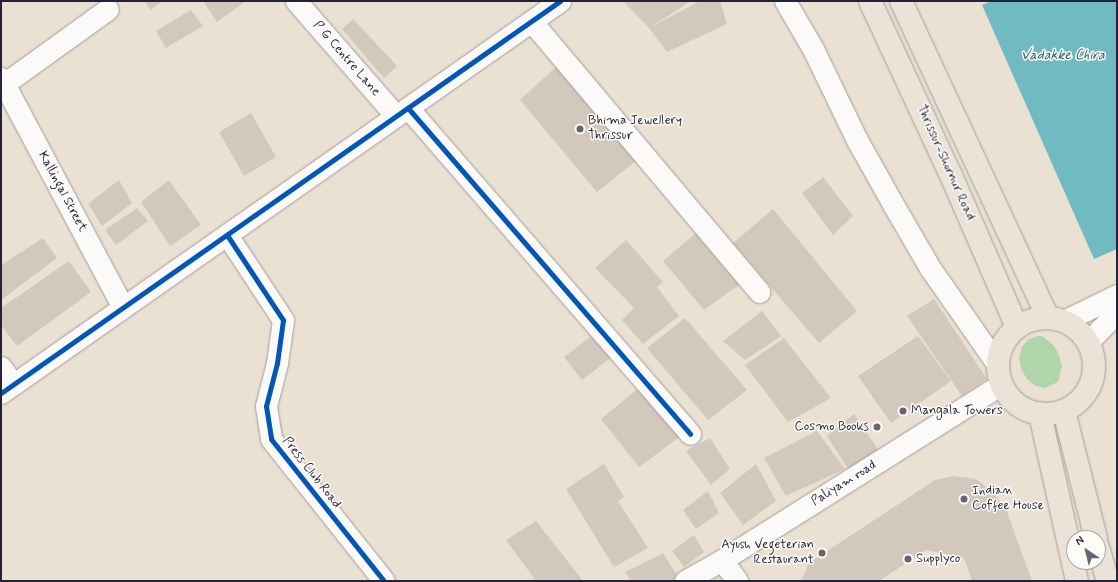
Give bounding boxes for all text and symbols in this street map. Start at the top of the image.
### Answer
street label: P G Centre Lane [309,18,383,100]
water label: Vadakke Chira [1019,47,1107,63]
street label: Thrissur-Shornur Road [913,103,977,223]
place label: Bhima Jewellery Thrissur [588,114,682,145]
marker: Bhima Jewellery Thrissur [575,124,585,134]
street label: Kallingal Street [34,149,90,235]
place label: Mangala Towers [911,403,1002,419]
marker: Mangala Towers [898,406,908,416]
place label: Cosmo Books [794,419,869,435]
marker: Cosmo Books [872,422,882,432]
street label: Press Club Road [278,433,344,513]
street label: Paliyam road [809,458,879,510]
place label: Indian Coffee House [972,484,1044,515]
marker: Indian Coffee House [959,494,969,504]
north arrow [1066,530,1106,570]
text: N [1073,533,1087,549]
place label: Ayush Vegeterian Restaurant [721,538,814,569]
marker: Ayush Vegeterian Restaurant [817,548,827,558]
place label: Supplyco [916,551,960,567]
marker: Supplyco [903,554,913,564]

